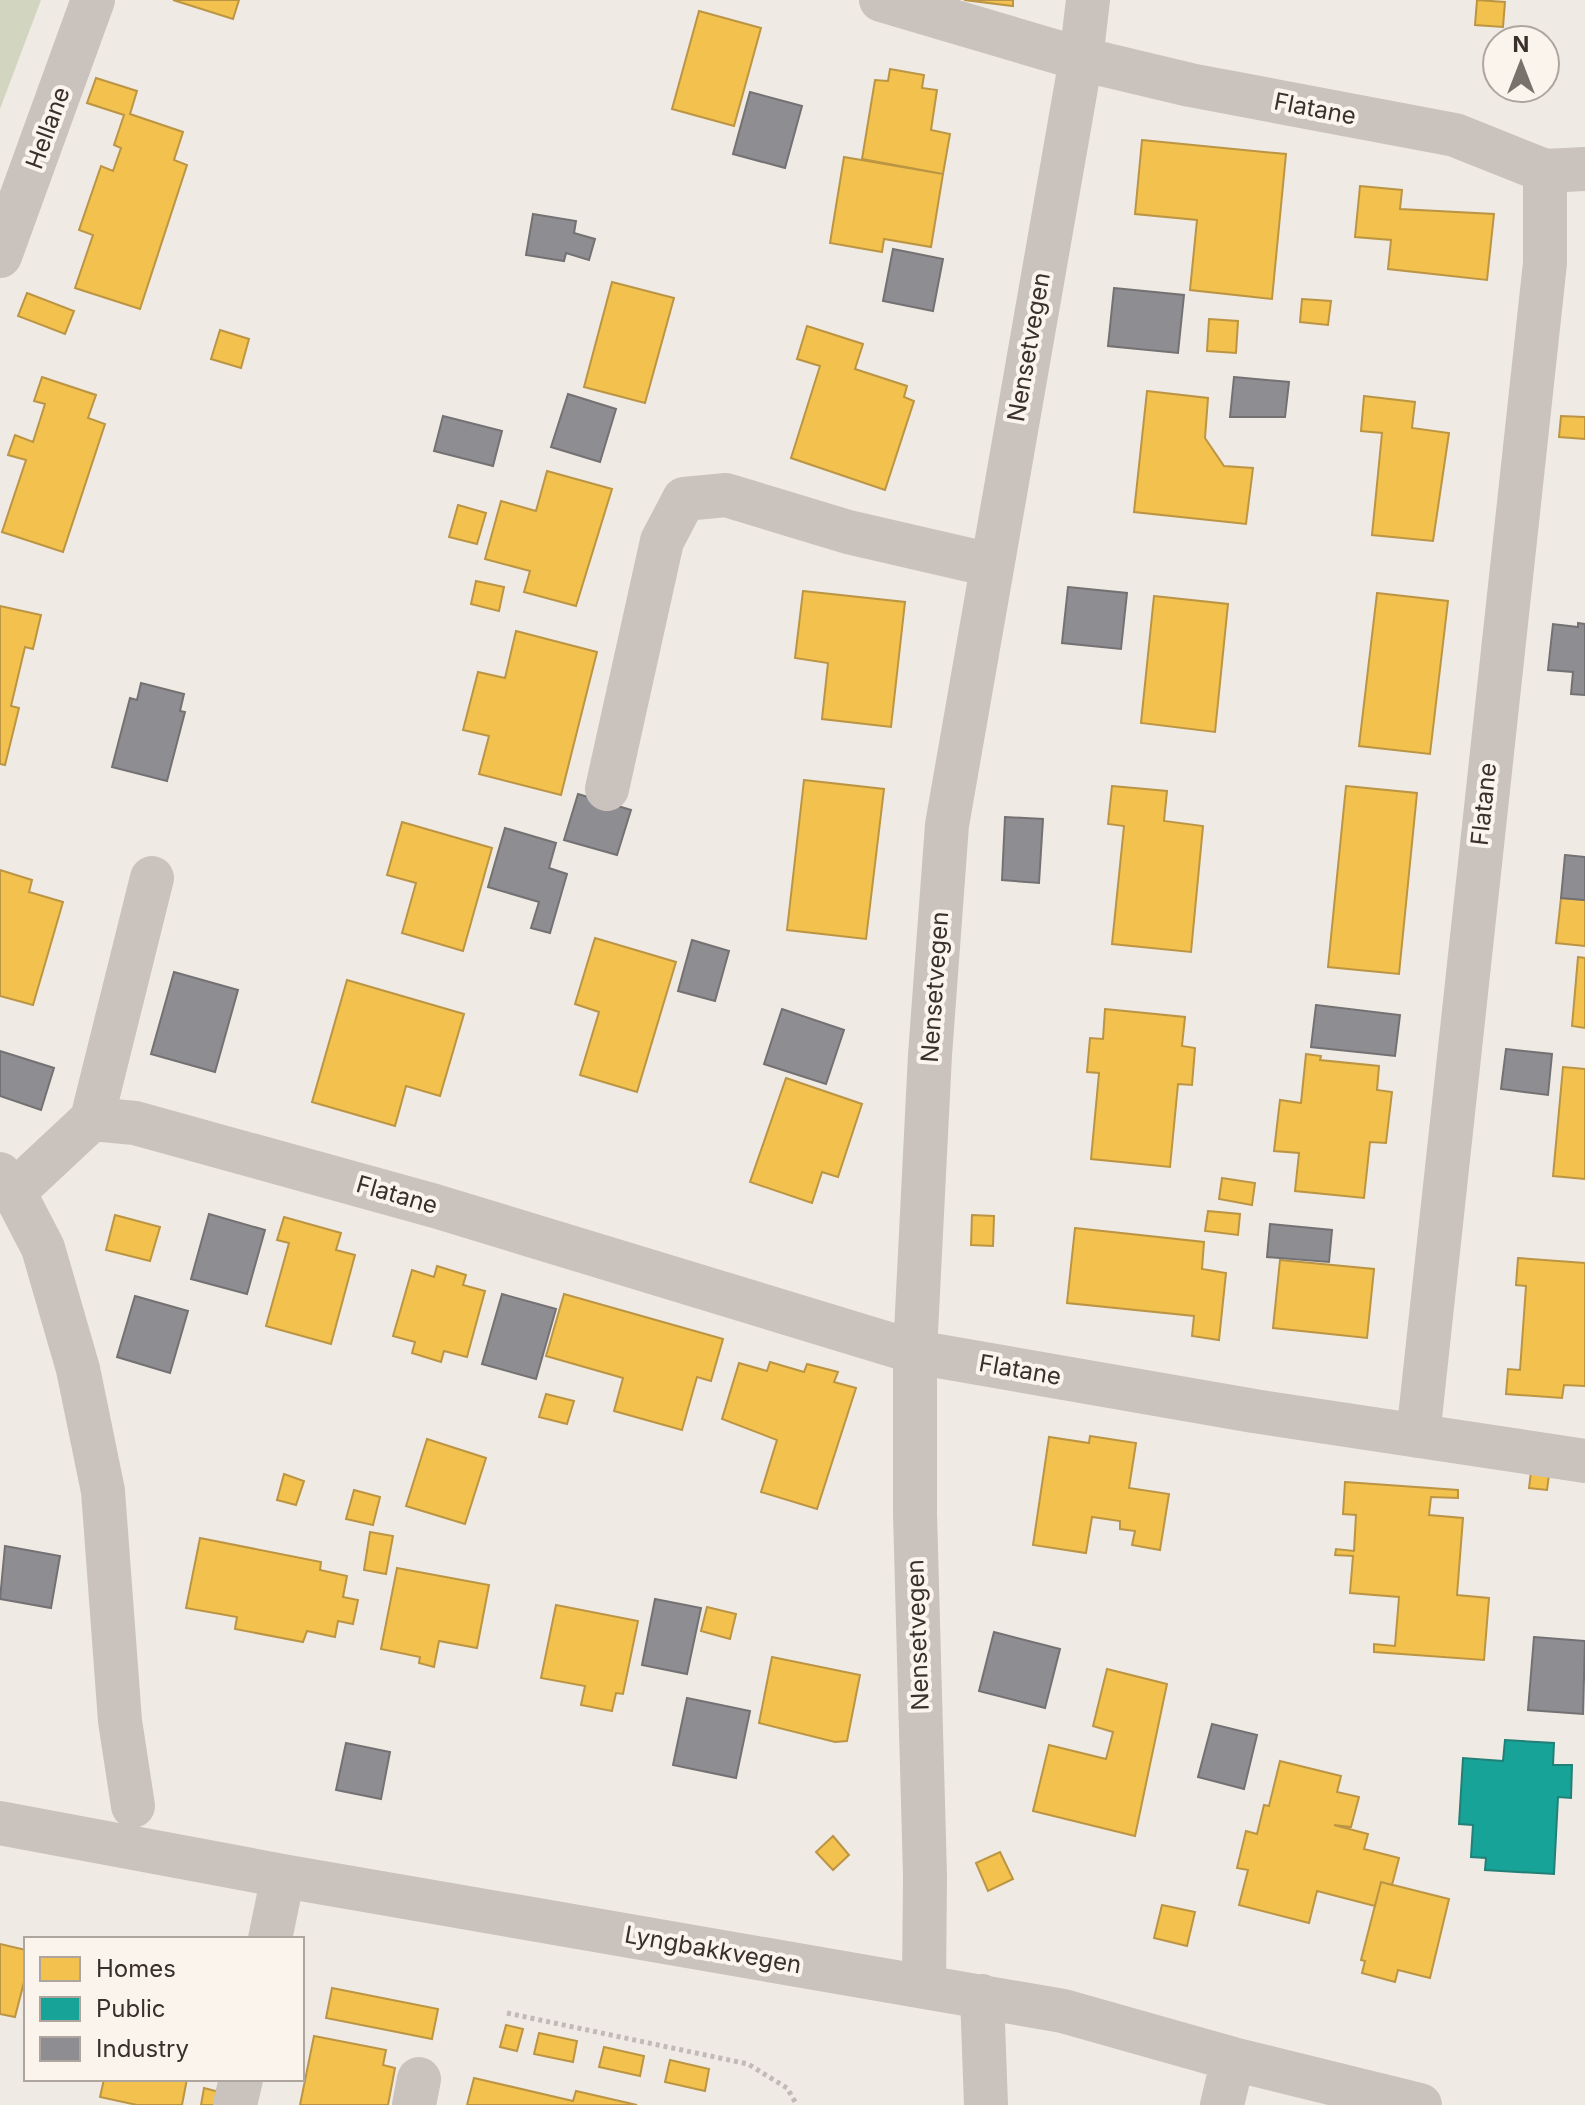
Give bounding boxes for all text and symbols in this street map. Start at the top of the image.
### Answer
north arrow [1481,24,1561,104]
text: N [1513,31,1529,57]
street label: Hellane [19,83,76,173]
street label: Flatane [1272,86,1359,131]
street label: Nensetvegen [1001,270,1056,424]
street label: Flatane [1465,761,1502,847]
street label: Nensetvegen [915,911,954,1063]
street label: Flatane [353,1169,441,1220]
street label: Flatane [977,1348,1064,1391]
street label: Nensetvegen [900,1559,935,1711]
street label: Lyngbakkvegen [622,1920,804,1979]
legend [24,1937,304,2081]
text: Homes [96,1954,176,1983]
text: Public [96,1994,166,2023]
text: Industry [96,2034,189,2063]

